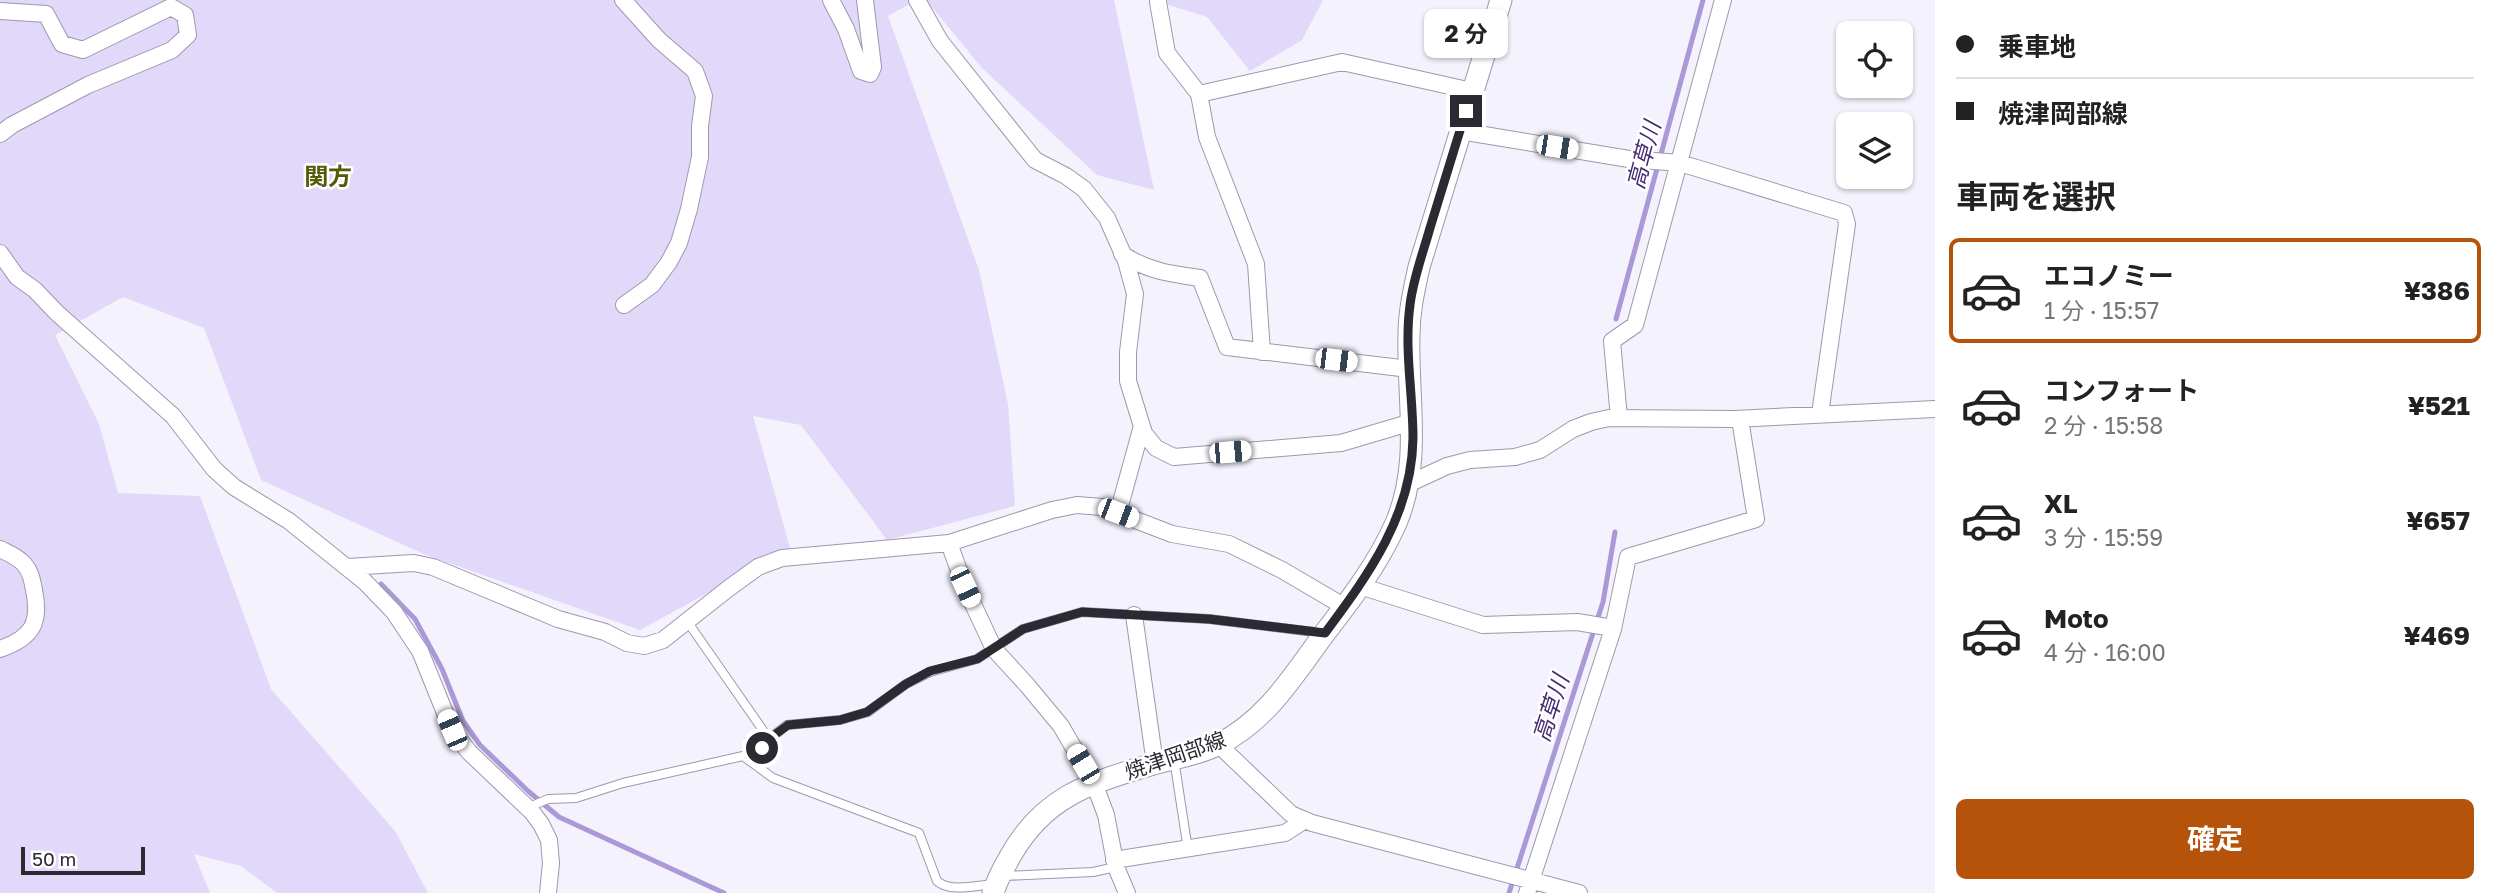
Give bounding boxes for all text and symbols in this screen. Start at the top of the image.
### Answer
callout: 2 分 [1424,10,1508,58]
text: 2 分 [1445,19,1487,47]
map controls [1836,21,1913,189]
button: locate [1836,21,1913,98]
text: 乗車地 [1998,31,2076,62]
route end [1450,95,1482,127]
text: 焼津岡部線 [1998,98,2128,129]
button: layers [1836,112,1913,189]
water label: 高草川 [1621,115,1666,192]
car [1535,133,1580,161]
district label: 関方 [304,161,352,190]
text: 車両を選択 [1956,177,2116,215]
icon: car [1960,259,2023,322]
text: エコノミー [2044,260,2174,291]
text: ¥386 [2404,275,2470,306]
text: 1 分 · 15:57 [2044,296,2159,324]
car [1314,347,1359,373]
icon: car [1960,374,2023,437]
text: コンフォート [2044,375,2199,406]
text: ¥521 [2408,390,2470,421]
text: 2 分 · 15:58 [2044,411,2163,439]
car [1209,440,1252,464]
text: XL [2044,488,2078,519]
icon: car [1960,489,2023,552]
car [1095,496,1142,530]
text: ¥657 [2406,505,2470,536]
text: 3 分 · 15:59 [2044,523,2163,551]
car [947,564,984,610]
text: Moto [2044,603,2109,634]
icon: car [1960,604,2023,667]
text: ¥469 [2404,620,2470,651]
text: 4 分 · 16:00 [2044,638,2166,666]
water label: 高草川 [1526,668,1575,745]
car [435,707,470,753]
street label: 焼津岡部線 [1121,726,1229,784]
route start [746,732,778,764]
car [1064,741,1103,787]
button: 確定 [1956,799,2474,879]
scale bar [21,844,145,876]
text: 50 m [32,847,76,870]

